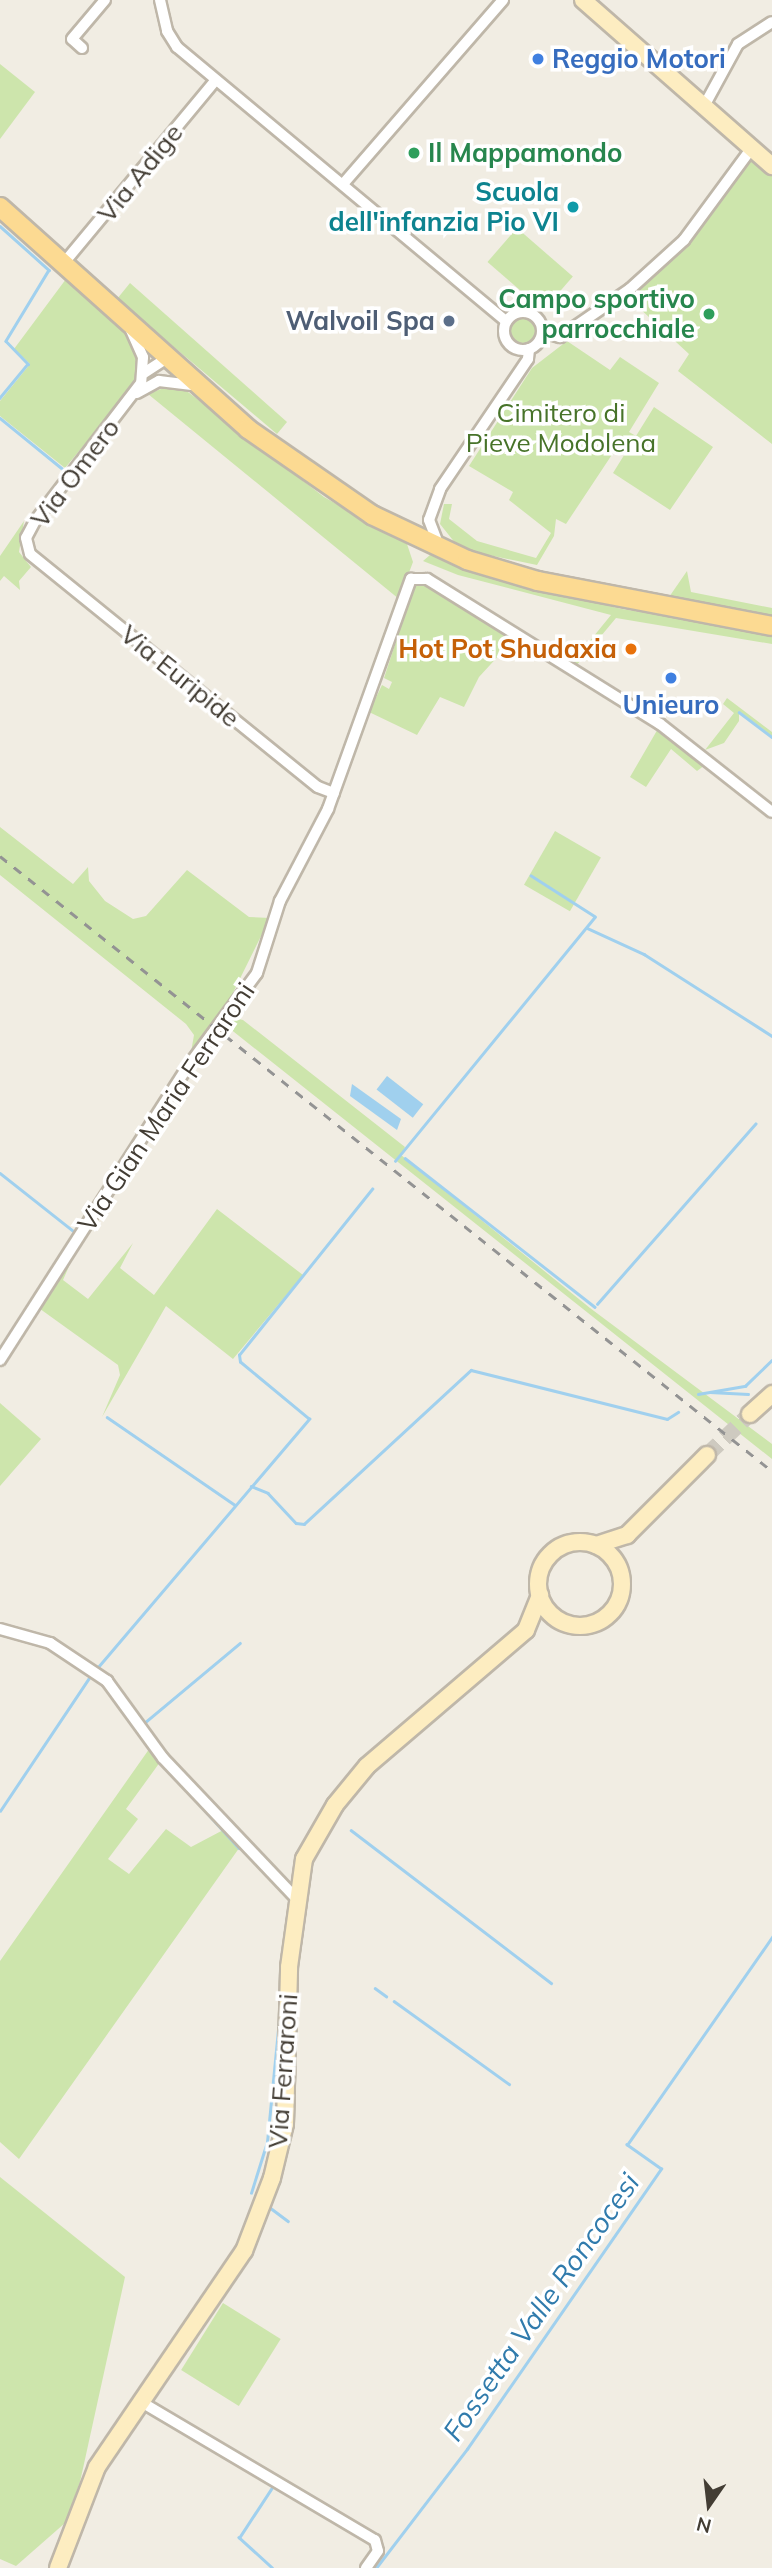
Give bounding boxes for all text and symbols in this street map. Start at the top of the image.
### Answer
place label: Reggio Motori [552,43,726,75]
marker: Reggio Motori [530,51,546,67]
street label: Via Adige [91,118,189,228]
place label: Il Mappamondo [428,137,622,169]
marker: Il Mappamondo [406,145,422,161]
place label: Scuola dell'infanzia Pio VI [329,176,559,238]
marker: Scuola dell'infanzia Pio VI [565,199,581,215]
place label: Campo sportivo parrocchiale [498,283,695,344]
place label: Walvoil Spa [286,305,435,337]
marker: Campo sportivo parrocchiale [701,306,717,322]
marker: Walvoil Spa [441,313,457,329]
park label: Cimitero di Pieve Modolena [466,397,656,458]
street label: Via Omero [24,413,126,533]
street label: Via Euripide [114,619,246,733]
place label: Hot Pot Shudaxia [398,633,617,665]
marker: Hot Pot Shudaxia [623,641,639,657]
marker: Unieuro [663,670,679,686]
place label: Unieuro [623,689,719,721]
street label: Via Gian Maria Ferraroni [71,977,261,1237]
street label: Via Ferraroni [262,1993,304,2149]
water label: Fossetta Valle Roncocesi [436,2167,646,2447]
north arrow [674,2470,744,2540]
text: N [694,2512,714,2539]

